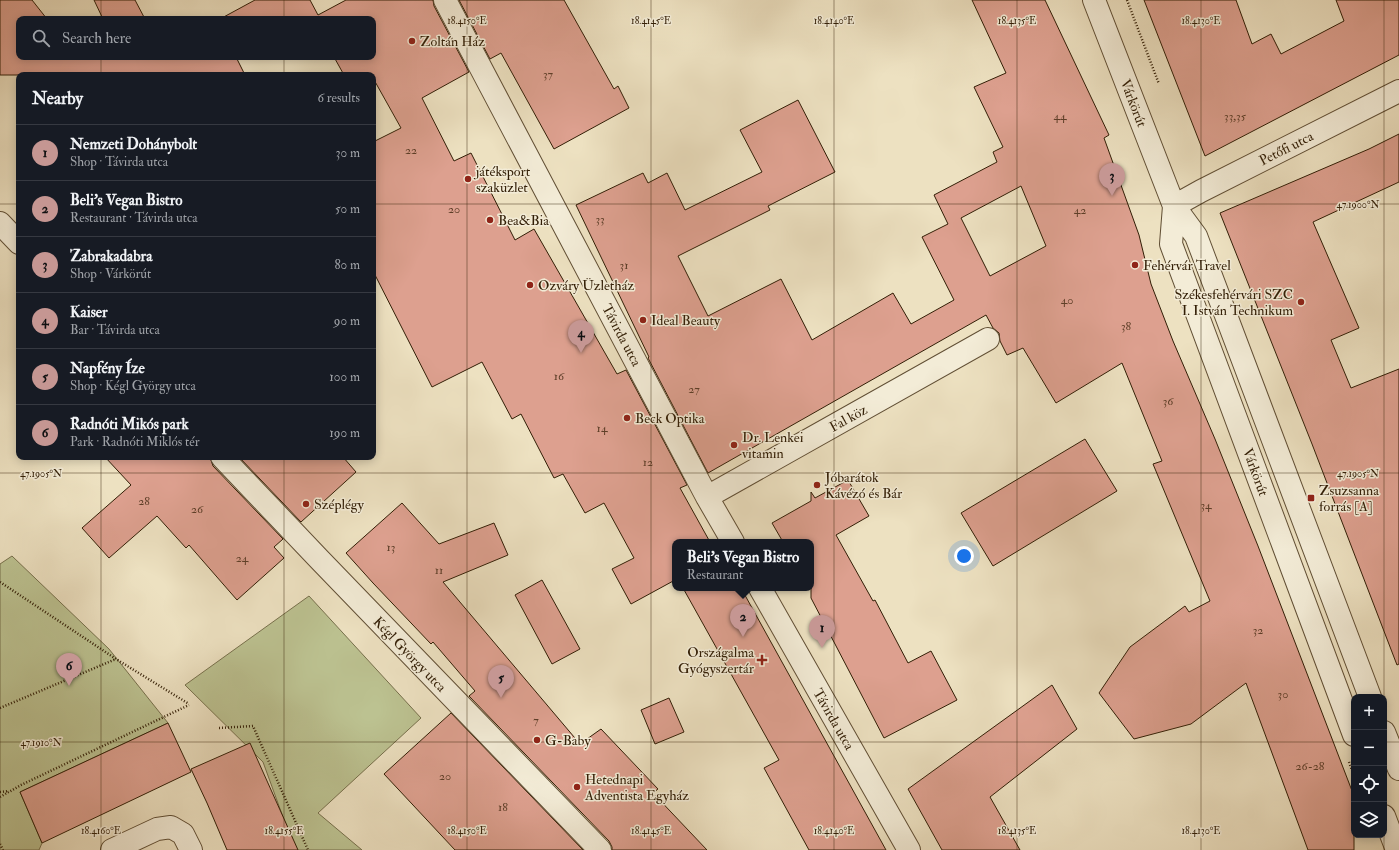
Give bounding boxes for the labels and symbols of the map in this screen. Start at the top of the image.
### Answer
text: 18.4150°E [447,15,487,27]
text: 18.4145°E [631,15,671,27]
text: 18.4140°E [814,15,854,27]
text: 18.4135°E [998,15,1036,27]
text: 18.4130°E [1181,15,1221,27]
place label: Zoltán Ház [420,33,485,50]
marker: Zoltán Ház [407,36,417,46]
house number: 37 [543,67,554,82]
street label: Várkörút [1117,77,1151,130]
house number: 44 [1054,109,1067,124]
house number: 33,35 [1224,109,1247,124]
street label: Petőfi utca [1256,127,1316,169]
house number: 22 [405,143,417,158]
place label: játéksport szaküzlet [473,163,531,196]
pin: 3 [1099,163,1125,196]
marker: játéksport szaküzlet [463,174,473,184]
text: 47.1900°N [1337,199,1379,211]
house number: 20 [448,202,460,217]
house number: 42 [1074,203,1086,218]
place label: Bea&Bia [498,212,549,229]
house number: 33 [595,212,605,227]
marker: Bea&Bia [485,215,495,225]
place label: Fehérvár Travel [1143,257,1231,274]
house number: 31 [620,258,628,273]
marker: Fehérvár Travel [1130,260,1140,270]
place label: Ozváry Üzletház [538,277,634,295]
marker: Ozváry Üzletház [525,280,535,290]
place label: Székesfehérvári SZC I. István Technikum [1174,286,1293,319]
house number: 40 [1061,293,1073,308]
marker: Székesfehérvári SZC I. István Technikum [1296,297,1306,307]
street label: Távirda utca [598,301,645,369]
place label: Ideal Beauty [651,312,721,330]
marker: Ideal Beauty [638,315,648,325]
house number: 38 [1121,319,1131,334]
pin: 4 [568,320,594,353]
house number: 16 [554,369,565,384]
house number: 27 [688,382,700,397]
house number: 36 [1163,394,1174,409]
street label: Fal köz [826,401,870,436]
place label: Beck Optika [635,410,705,428]
marker: Beck Optika [622,413,632,423]
house number: 14 [597,421,608,436]
place label: Dr. Lenkei vitamin [741,429,804,462]
marker: Dr. Lenkei vitamin [729,440,739,450]
street label: Várkörút [1239,446,1272,499]
house number: 12 [643,455,653,470]
text: 47.1905°N [20,468,62,480]
text: 47.1905°N [1337,468,1379,480]
place label: Jóbarátok Kávézó és Bár [824,469,903,502]
marker: Jóbarátok Kávézó és Bár [812,480,822,490]
place label: Zsuzsanna forrás [A] [1319,482,1379,515]
marker: Zsuzsanna forrás [A] [1306,493,1316,503]
house number: 28 [138,494,150,509]
place label: Széplégy [314,496,365,514]
house number: 34 [1200,498,1212,513]
marker: Széplégy [301,499,311,509]
house number: 26 [191,502,204,517]
house number: 13 [387,540,395,555]
your location [954,546,974,566]
house number: 24 [236,551,249,566]
house number: 11 [435,563,443,578]
pin: 2 [730,604,756,637]
street label: Kégl György utca [369,613,450,696]
pin: 1 [809,615,835,648]
house number: 32 [1253,623,1263,638]
place label: Országalma Gyógyszertár [678,644,755,678]
pin: 6 [56,653,82,686]
marker: Országalma Gyógyszertár [757,655,767,665]
pin: 5 [488,665,514,698]
street label: Távirda utca [809,686,858,753]
house number: 30 [1278,687,1288,702]
house number: 7 [533,713,539,728]
place label: G-Baby [545,732,591,750]
marker: G-Baby [532,735,542,745]
text: 47.1910°N [20,737,62,749]
house number: 26-28 [1296,759,1325,774]
house number: 20 [439,769,451,784]
place label: Hetednapi Adventista Egyház [584,771,689,805]
marker: Hetednapi Adventista Egyház [572,782,582,792]
house number: 18 [498,800,508,815]
text: 18.4160°E [81,825,121,837]
text: 18.4155°E [265,825,303,837]
text: 18.4150°E [447,825,487,837]
text: 18.4145°E [631,825,671,837]
text: 18.4140°E [814,825,854,837]
text: 18.4135°E [998,825,1036,837]
text: 18.4130°E [1181,825,1221,837]

